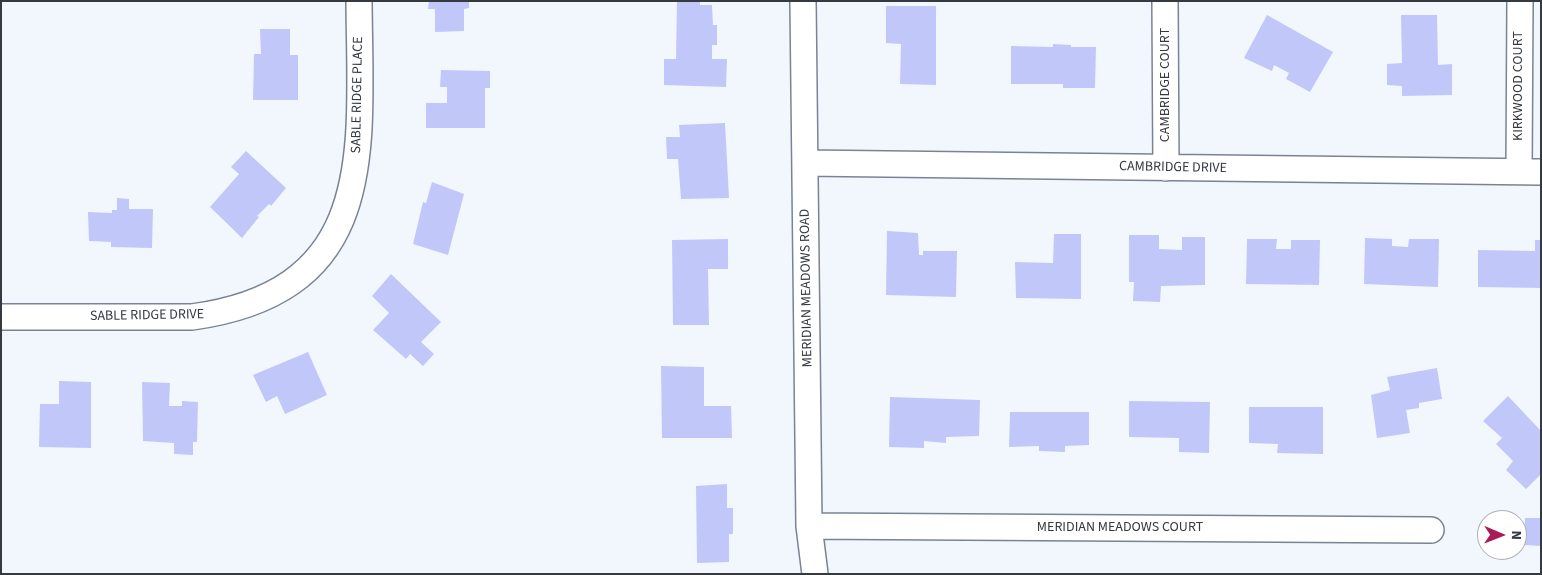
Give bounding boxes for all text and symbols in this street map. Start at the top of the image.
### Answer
street label: CAMBRIDGE COURT [1158,28,1174,142]
street label: KIRKWOOD COURT [1511,31,1527,141]
street label: SABLE RIDGE PLACE [349,36,367,154]
street label: CAMBRIDGE DRIVE [1119,159,1227,177]
street label: MERIDIAN MEADOWS ROAD [797,209,817,367]
street label: SABLE RIDGE DRIVE [90,307,204,325]
north arrow [1477,510,1527,560]
street label: MERIDIAN MEADOWS COURT [1037,520,1203,536]
text: N [1506,530,1526,540]

